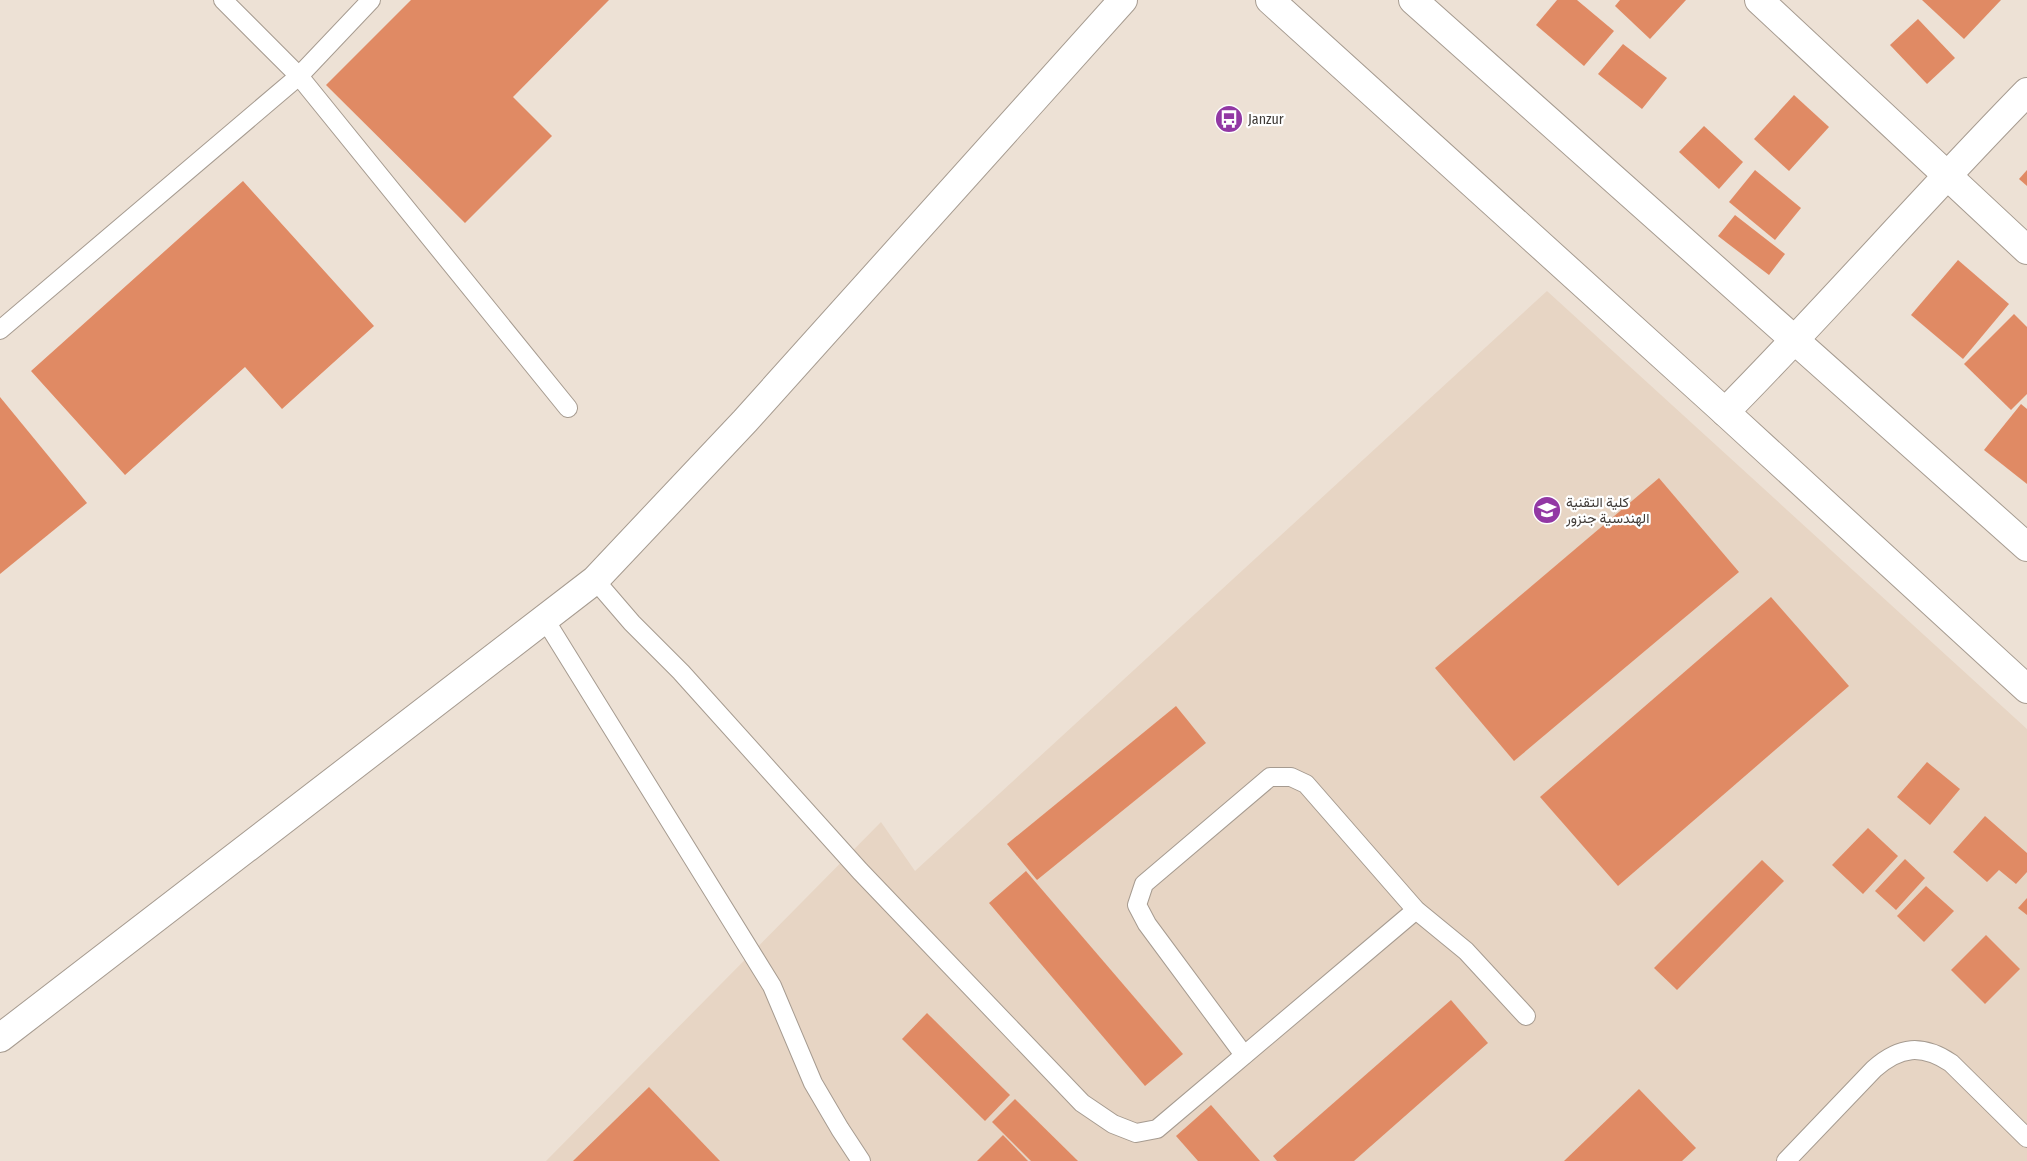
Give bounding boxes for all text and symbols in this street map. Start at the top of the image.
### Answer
bus stop icon: Janzur [1214,104,1244,134]
place label: Janzur [1248,111,1284,128]
place label: كلية التقنية الهندسية جنزور [1565,494,1649,527]
school or university icon: كلية التقنية الهندسية جنزور [1532,495,1562,525]

